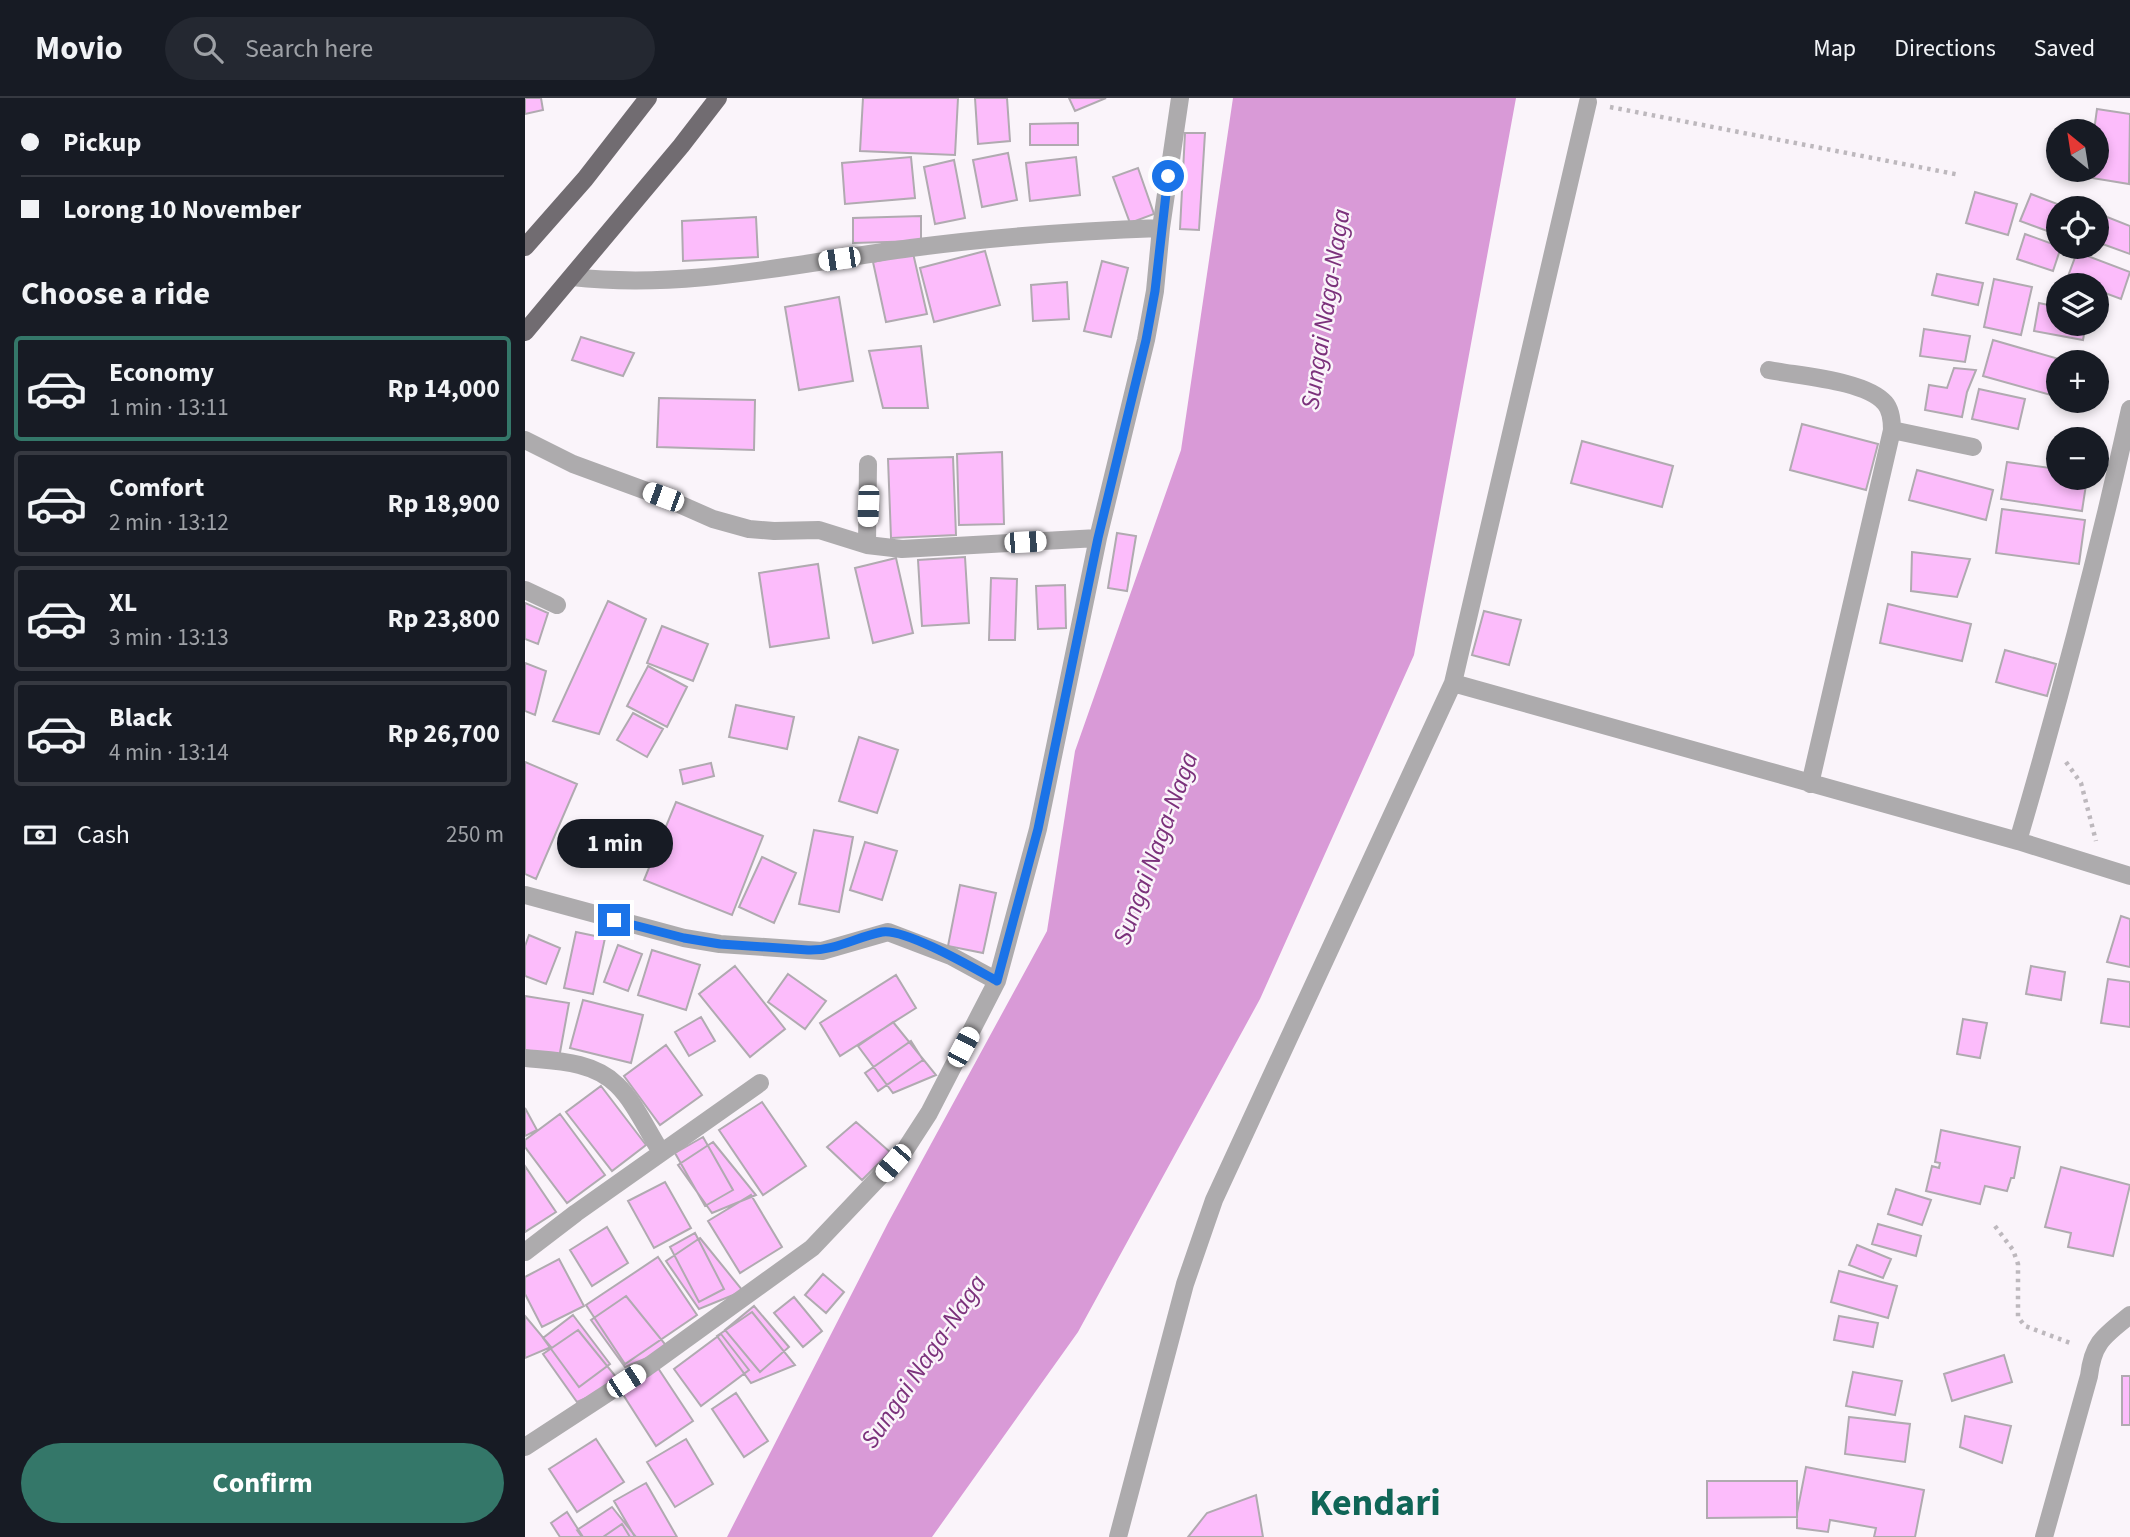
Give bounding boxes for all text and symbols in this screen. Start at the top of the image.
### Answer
search box [165,17,655,80]
text: Movio [35,25,123,72]
icon: search [189,29,227,67]
text: Search here [245,30,373,67]
text: Map [1813,31,1856,66]
text: Directions [1894,31,1996,66]
text: Saved [2034,31,2095,66]
north arrow [2046,119,2109,182]
map controls [2046,119,2109,490]
text: Pickup [63,124,141,161]
route start [1152,160,1184,192]
text: Lorong 10 November [63,191,301,228]
button: locate [2046,196,2109,259]
water label: Sungai Naga-Naga [1291,206,1360,412]
car [817,246,862,272]
text: Choose a ride [21,271,210,317]
button: layers [2046,273,2109,336]
button: + [2046,350,2109,413]
text: Economy [109,354,214,391]
icon: car [25,357,88,420]
text: Rp 14,000 [388,370,500,407]
text: 1 min · 13:11 [109,391,229,424]
button: − [2046,427,2109,490]
text: Comfort [109,469,204,506]
icon: car [25,472,88,535]
car [640,480,687,514]
text: Rp 18,900 [388,485,500,522]
car [857,485,880,527]
text: 2 min · 13:12 [109,506,229,539]
car [1004,530,1047,554]
text: XL [109,584,137,621]
icon: car [25,587,88,650]
text: Rp 23,800 [388,600,500,637]
text: 3 min · 13:13 [109,621,229,654]
text: Black [109,699,172,736]
icon: car [25,702,88,765]
text: Rp 26,700 [388,715,500,752]
text: 4 min · 13:14 [109,736,229,769]
water label: Sungai Naga-Naga [1103,747,1208,950]
icon: cash [21,816,59,854]
text: Cash [77,816,130,853]
text: 250 m [446,818,504,851]
callout: 1 min [556,818,672,868]
text: 1 min [587,827,643,860]
route end [598,904,630,936]
car [944,1024,983,1070]
car [872,1140,915,1186]
water label: Sungai Naga-Naga [851,1267,995,1456]
car [603,1361,650,1401]
button: Confirm [21,1443,504,1523]
district label: Kendari [1309,1476,1441,1530]

